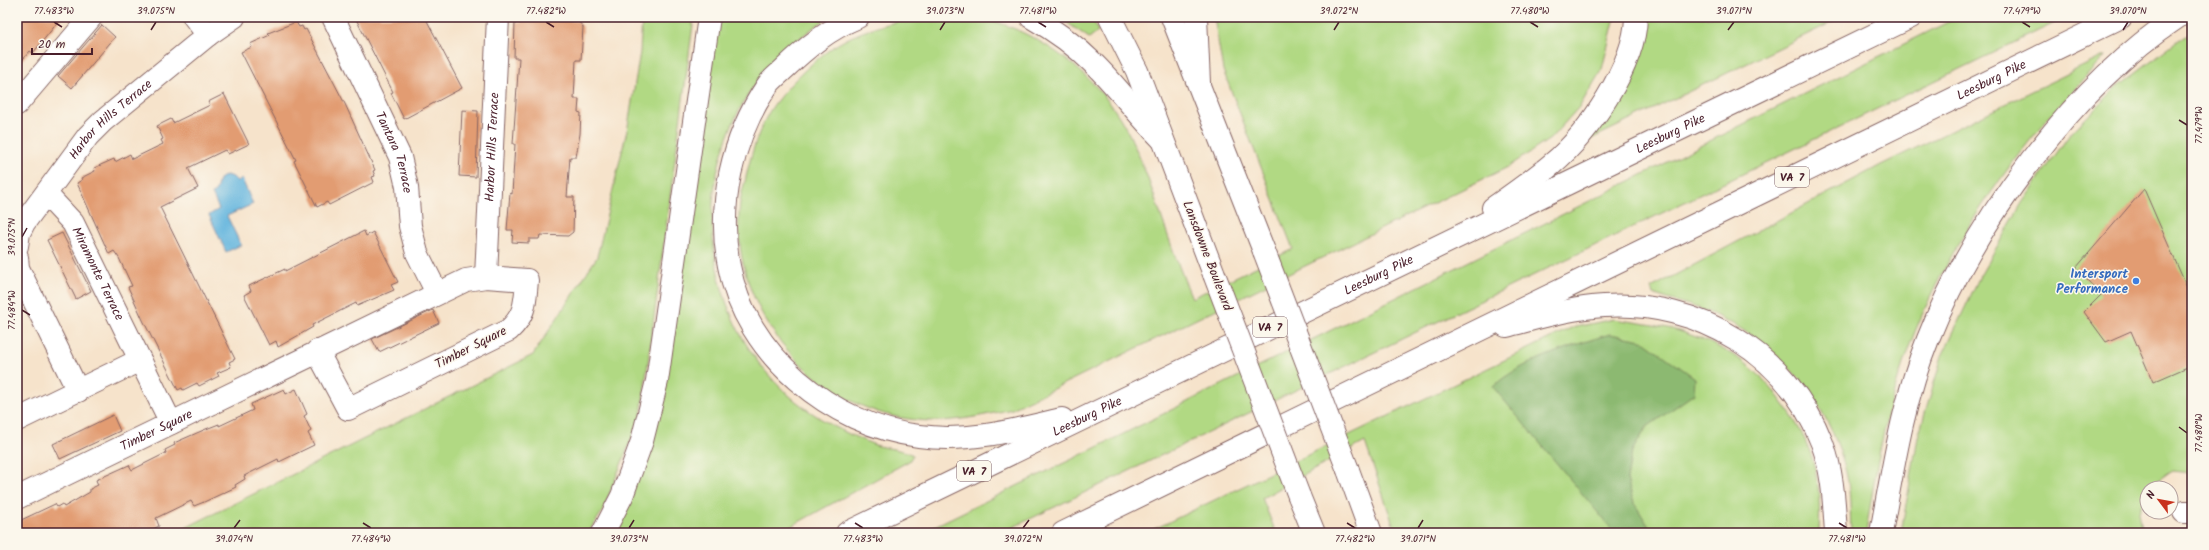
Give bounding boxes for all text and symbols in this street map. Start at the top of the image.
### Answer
text: 77.483°W [34,3,74,19]
text: 39.075°N [137,3,175,19]
text: 77.482°W [526,3,566,19]
text: 39.073°N [926,3,964,19]
text: 77.481°W [1019,3,1057,19]
text: 39.072°N [1320,3,1358,19]
text: 77.480°W [1510,3,1550,19]
text: 39.071°N [1716,3,1752,19]
text: 77.479°W [2003,3,2041,19]
text: 39.070°N [2109,3,2147,19]
scale bar [32,30,92,56]
text: 20 m [38,35,66,54]
street label: Leesburg Pike [1953,54,2030,106]
street label: Harbor Hills Terrace [63,74,157,164]
street label: Harbor Hills Terrace [479,92,505,202]
text: 77.479°W [2191,106,2207,144]
street label: Tantara Terrace [369,108,418,194]
street label: Leesburg Pike [1632,108,1709,160]
road number: VA 7 [1775,167,1809,187]
street label: Lansdowne Boulevard [1176,198,1238,315]
text: 39.075°N [4,218,20,256]
street label: Miramonte Terrace [66,223,130,324]
street label: Leesburg Pike [1340,249,1417,301]
place label: Intersport Performance [2056,264,2129,300]
marker: Intersport Performance [2131,276,2141,286]
text: 77.484°W [4,290,20,330]
road number: VA 7 [1253,317,1287,337]
street label: Timber Square [431,321,511,375]
street label: Leesburg Pike [1049,391,1126,442]
street label: Timber Square [117,404,196,457]
text: 77.480°W [2191,413,2207,453]
road number: VA 7 [957,461,991,481]
north arrow [2139,480,2179,520]
text: N [2142,487,2161,503]
text: 39.074°N [215,531,253,547]
text: 77.484°W [351,531,391,547]
text: 39.073°N [610,531,648,547]
text: 77.483°W [843,531,883,547]
text: 39.072°N [1004,531,1042,547]
text: 77.482°W [1335,531,1375,547]
text: 39.071°N [1400,531,1436,547]
text: 77.481°W [1828,531,1866,547]

